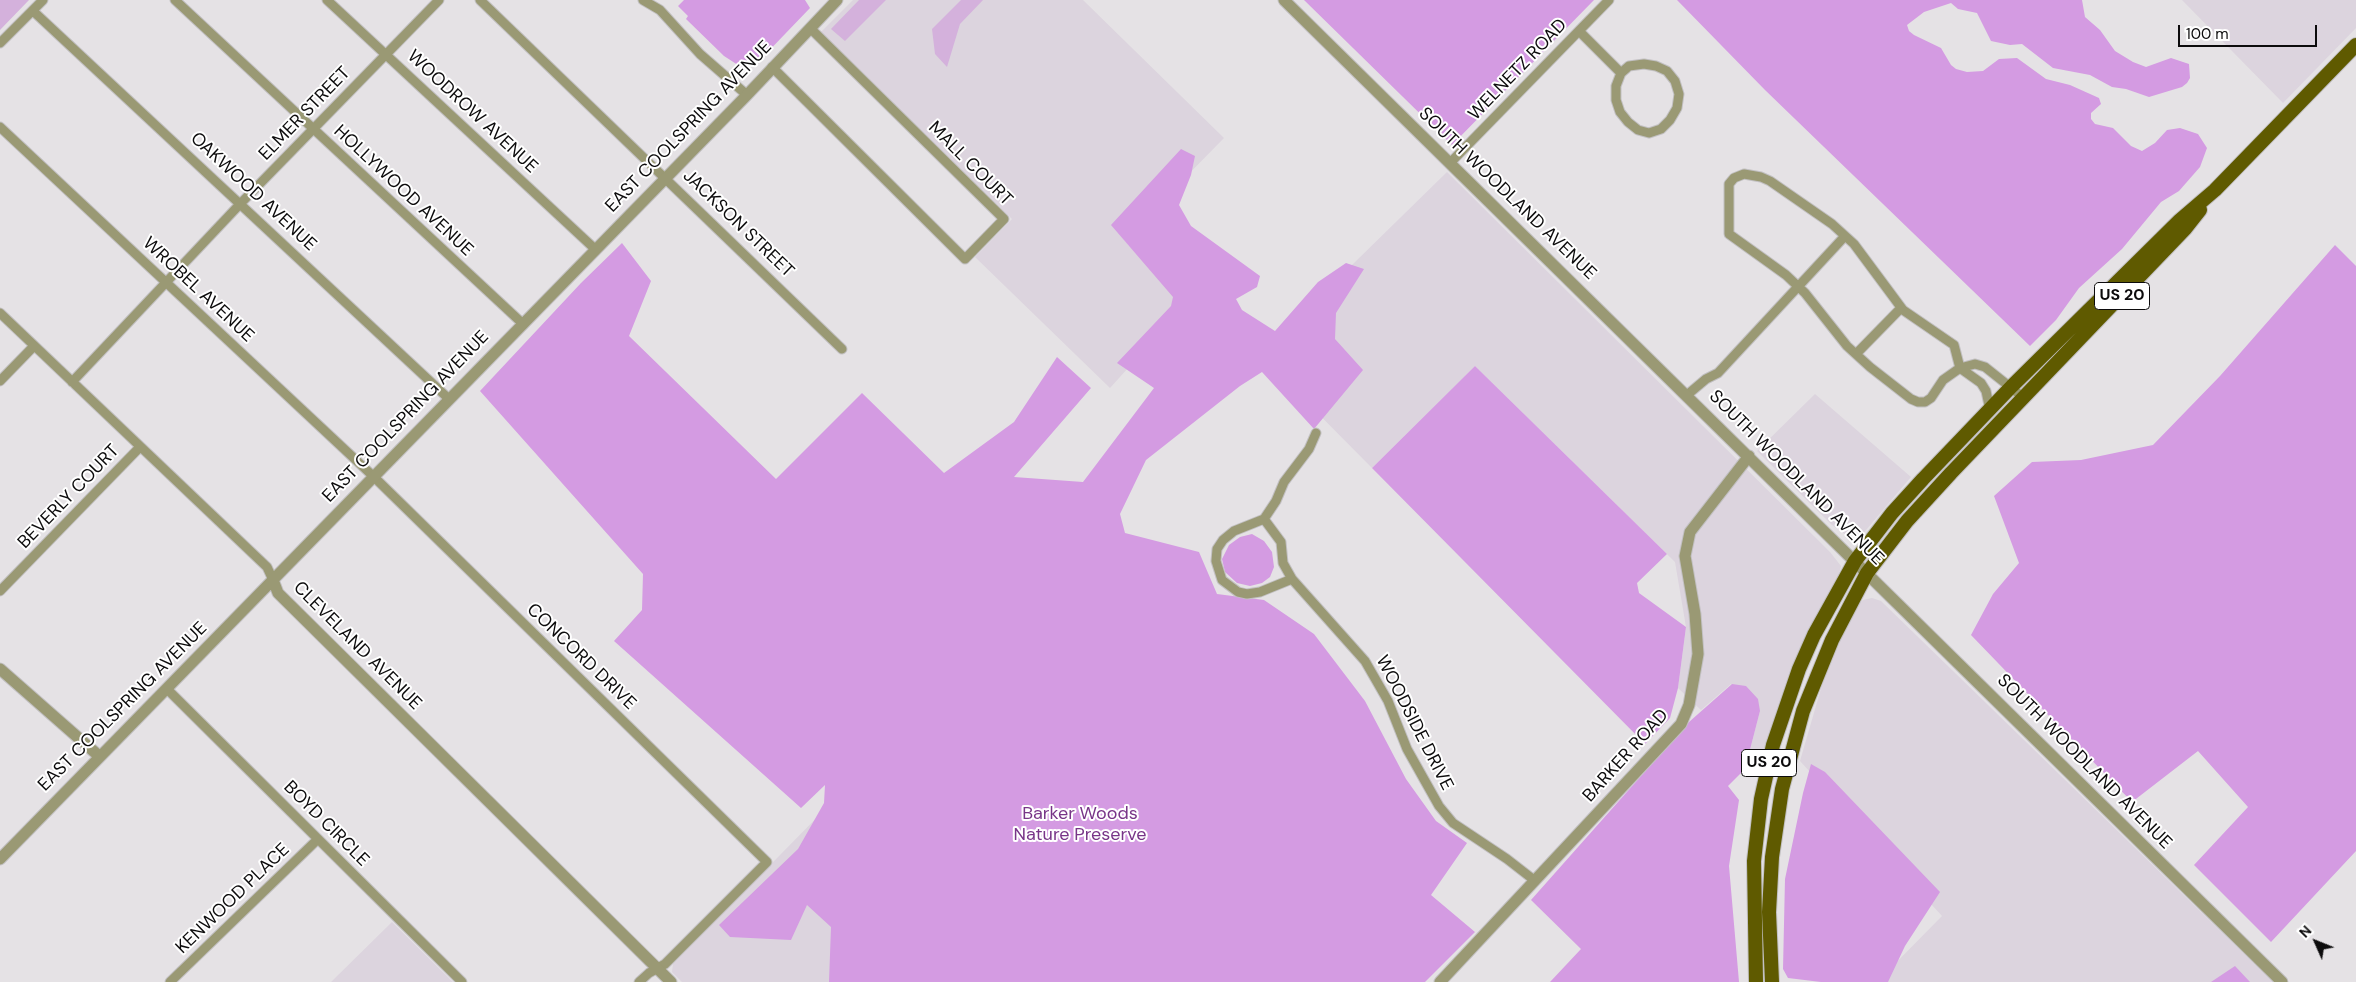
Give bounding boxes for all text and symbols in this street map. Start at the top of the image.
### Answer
street label: WELNETZ ROAD [1464,15,1572,125]
scale bar [2181,15,2320,47]
text: 100 m [2186,24,2229,44]
street label: EAST COOLSPRING AVENUE [601,37,777,217]
street label: WOODROW AVENUE [402,46,542,178]
street label: ELMER STREET [255,63,355,165]
street label: SOUTH WOODLAND AVENUE [1414,103,1600,285]
street label: MALL COURT [923,117,1017,211]
street label: HOLLYWOOD AVENUE [329,121,477,261]
street label: OAKWOOD AVENUE [186,128,320,256]
street label: JACKSON STREET [678,165,798,283]
street label: WROBEL AVENUE [138,233,258,347]
road number: US 20 [2094,282,2150,310]
street label: EAST COOLSPRING AVENUE [318,327,494,507]
street label: SOUTH WOODLAND AVENUE [1704,386,1888,570]
street label: BEVERLY COURT [14,440,124,554]
street label: CLEVELAND AVENUE [288,577,426,715]
street label: CONCORD DRIVE [522,599,640,715]
street label: EAST COOLSPRING AVENUE [34,618,212,796]
street label: WOODSIDE DRIVE [1371,652,1457,794]
street label: SOUTH WOODLAND AVENUE [1992,670,2176,854]
street label: BARKER ROAD [1579,705,1673,807]
road number: US 20 [1742,750,1796,776]
street label: BOYD CIRCLE [279,777,373,871]
park label: Barker Woods Nature Preserve [1014,803,1146,846]
street label: KENWOOD PLACE [172,839,294,959]
north arrow [2291,917,2341,967]
text: N [2295,922,2315,942]

